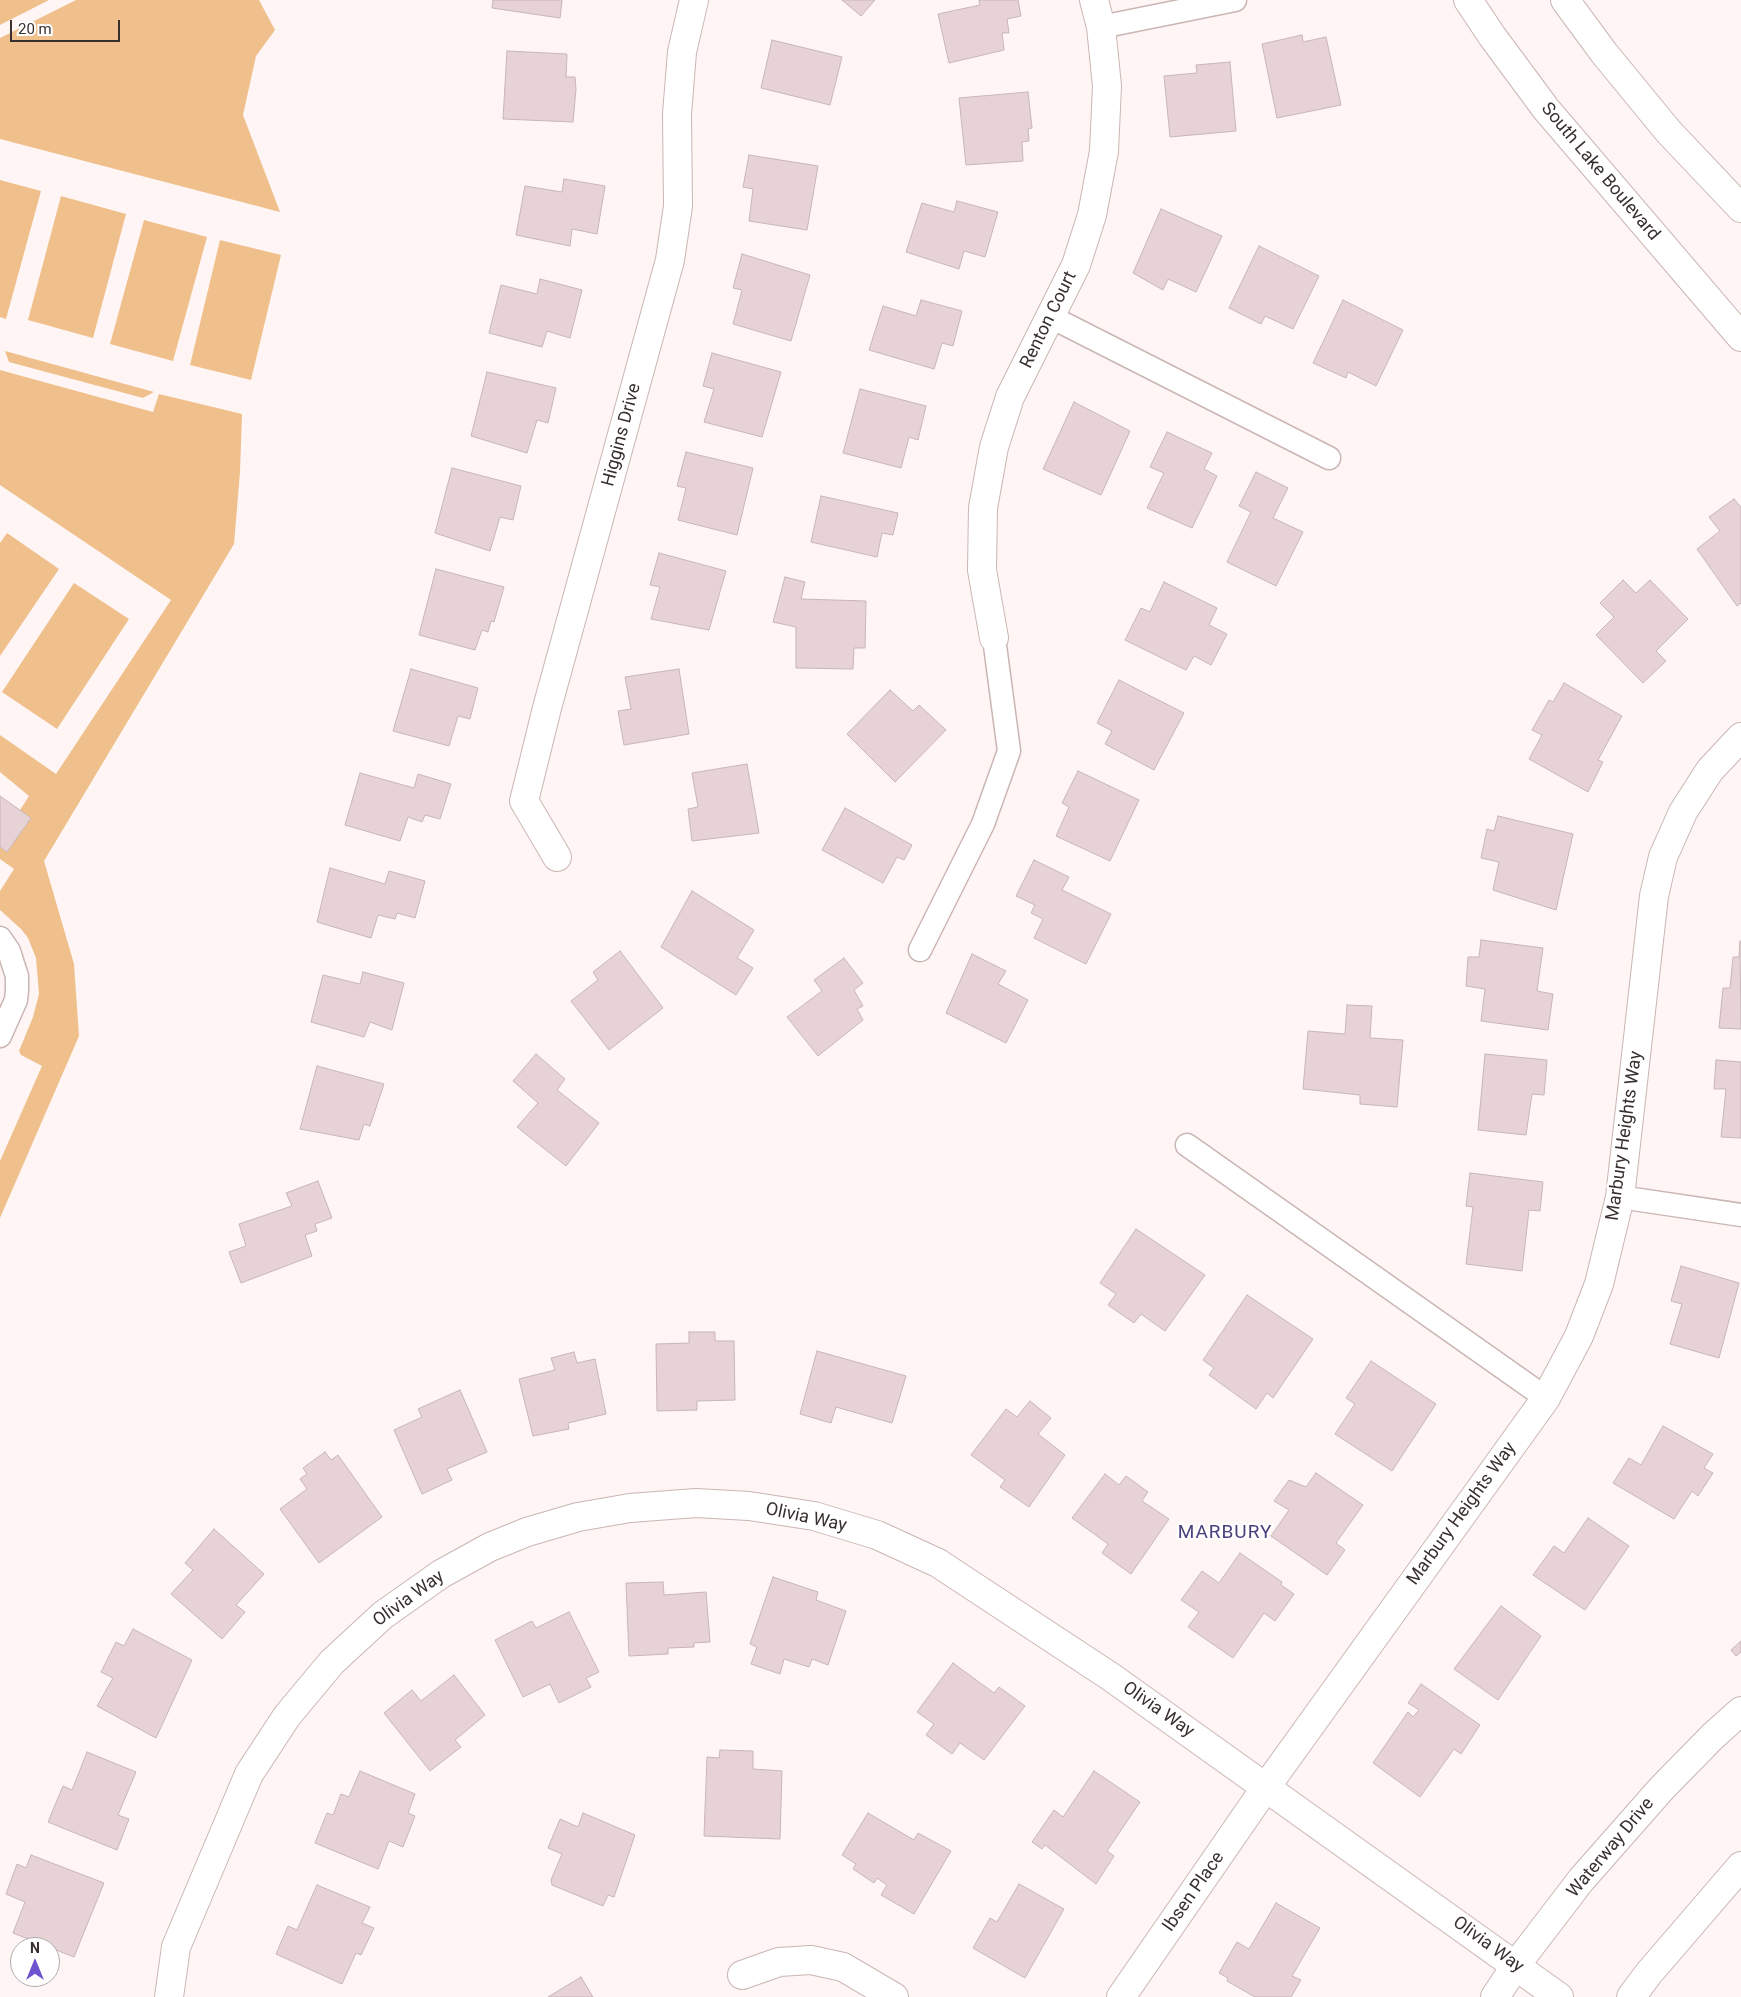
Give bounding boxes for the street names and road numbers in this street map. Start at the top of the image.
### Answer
street label: South Lake Boulevard [1536,99,1664,245]
street label: Renton Court [1016,268,1082,372]
street label: Higgins Drive [598,381,646,489]
street label: Marbury Heights Way [1602,1050,1648,1222]
street label: Marbury Heights Way [1403,1438,1521,1590]
street label: Olivia Way [763,1499,849,1537]
street label: Olivia Way [369,1566,449,1632]
street label: Olivia Way [1118,1678,1198,1742]
street label: Waterway Drive [1563,1794,1659,1902]
street label: Ibsen Place [1159,1848,1229,1936]
street label: Olivia Way [1448,1912,1528,1978]

